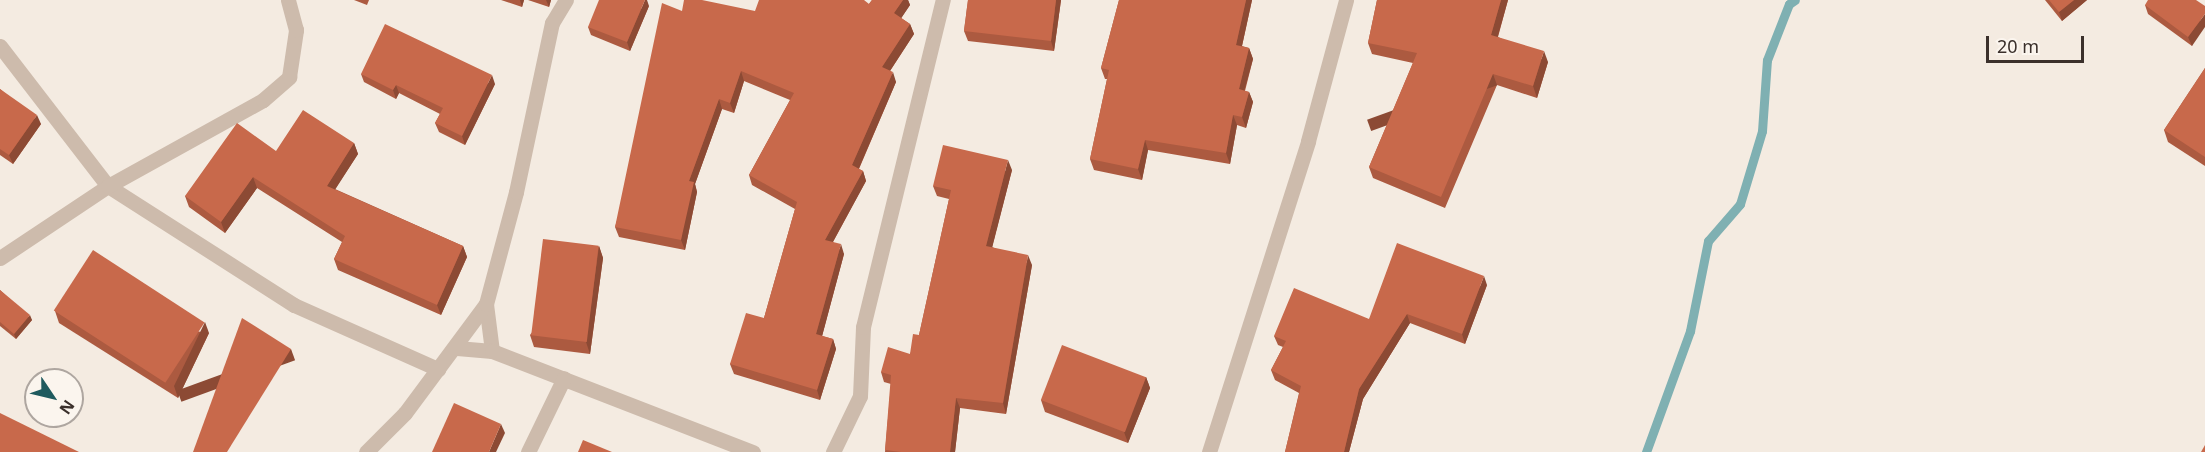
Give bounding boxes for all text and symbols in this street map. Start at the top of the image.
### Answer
scale bar [1989,24,2086,62]
text: 20 m [1997,34,2039,58]
north arrow [24,368,84,428]
text: N [54,396,80,419]

